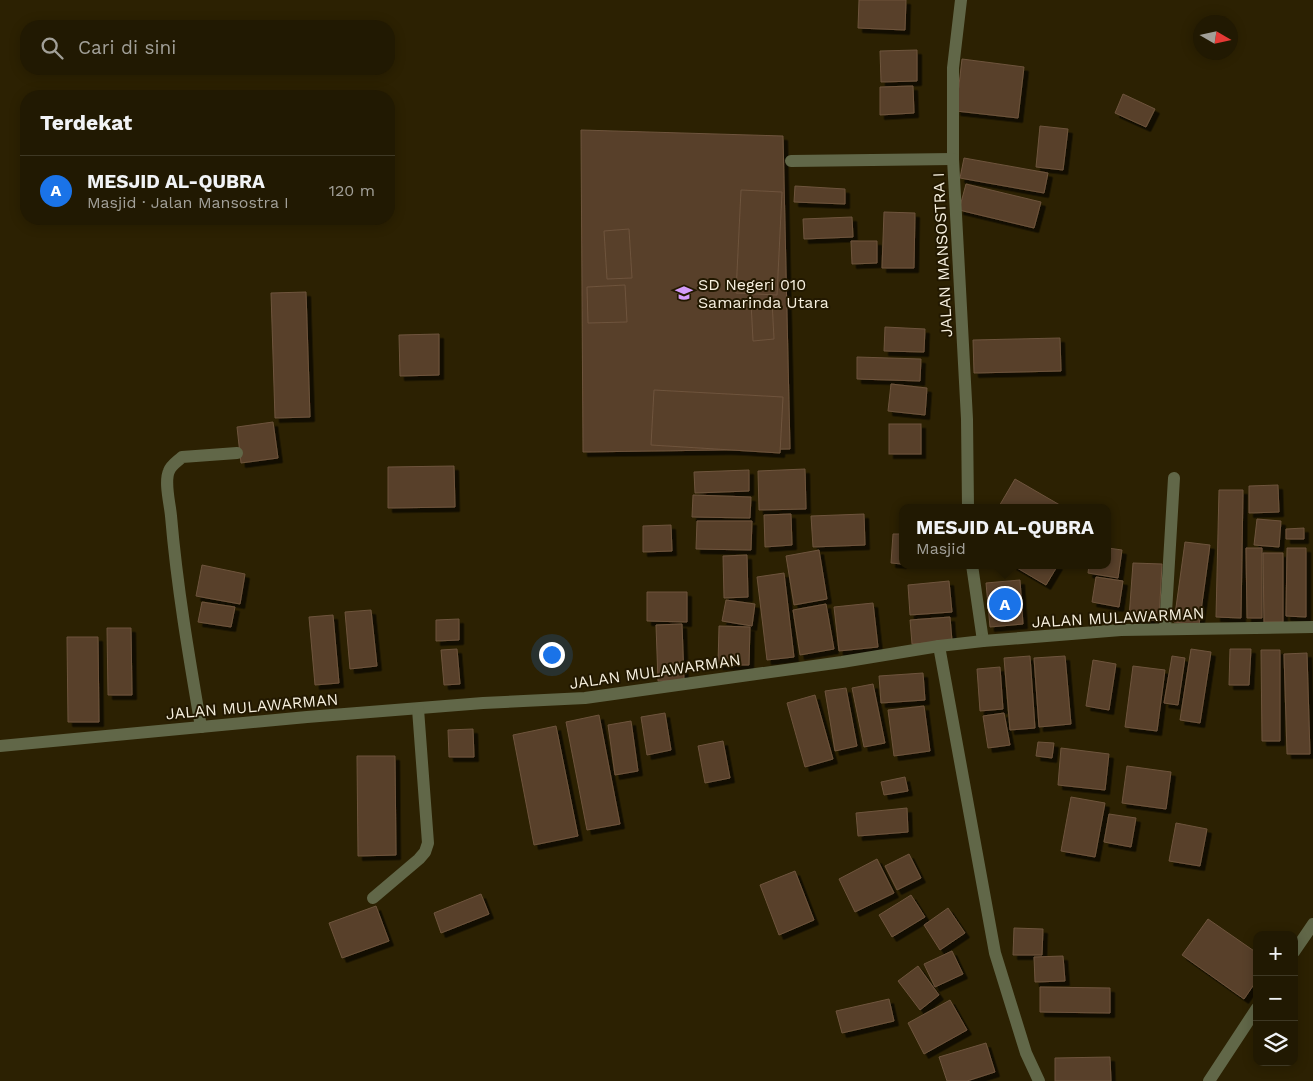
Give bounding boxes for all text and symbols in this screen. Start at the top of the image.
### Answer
north arrow [1193,15,1238,60]
search box [20,20,395,75]
icon: search [38,34,66,62]
text: Cari di sini [78,36,176,59]
text: Terdekat [40,110,132,135]
text: MESJID AL-QUBRA [87,170,265,193]
street label: JALAN MANSOSTRA I [929,172,956,338]
text: A [51,181,61,200]
text: 120 m [329,181,375,200]
text: Masjid · Jalan Mansostra I [87,193,289,212]
place label: SD Negeri 010 Samarinda Utara [698,275,829,312]
school or university icon: SD Negeri 010 Samarinda Utara [674,283,694,303]
popup [899,504,1111,569]
text: MESJID AL-QUBRA [916,516,1094,539]
text: Masjid [916,539,966,558]
pin: A [989,585,1021,623]
street label: JALAN MULAWARMAN [1031,603,1205,632]
your location [539,642,565,668]
street label: JALAN MULAWARMAN [568,650,742,693]
street label: JALAN MULAWARMAN [165,689,339,723]
map controls [1253,931,1298,1066]
button: + [1253,931,1298,976]
button: − [1253,976,1298,1021]
button: layers [1253,1021,1298,1066]

